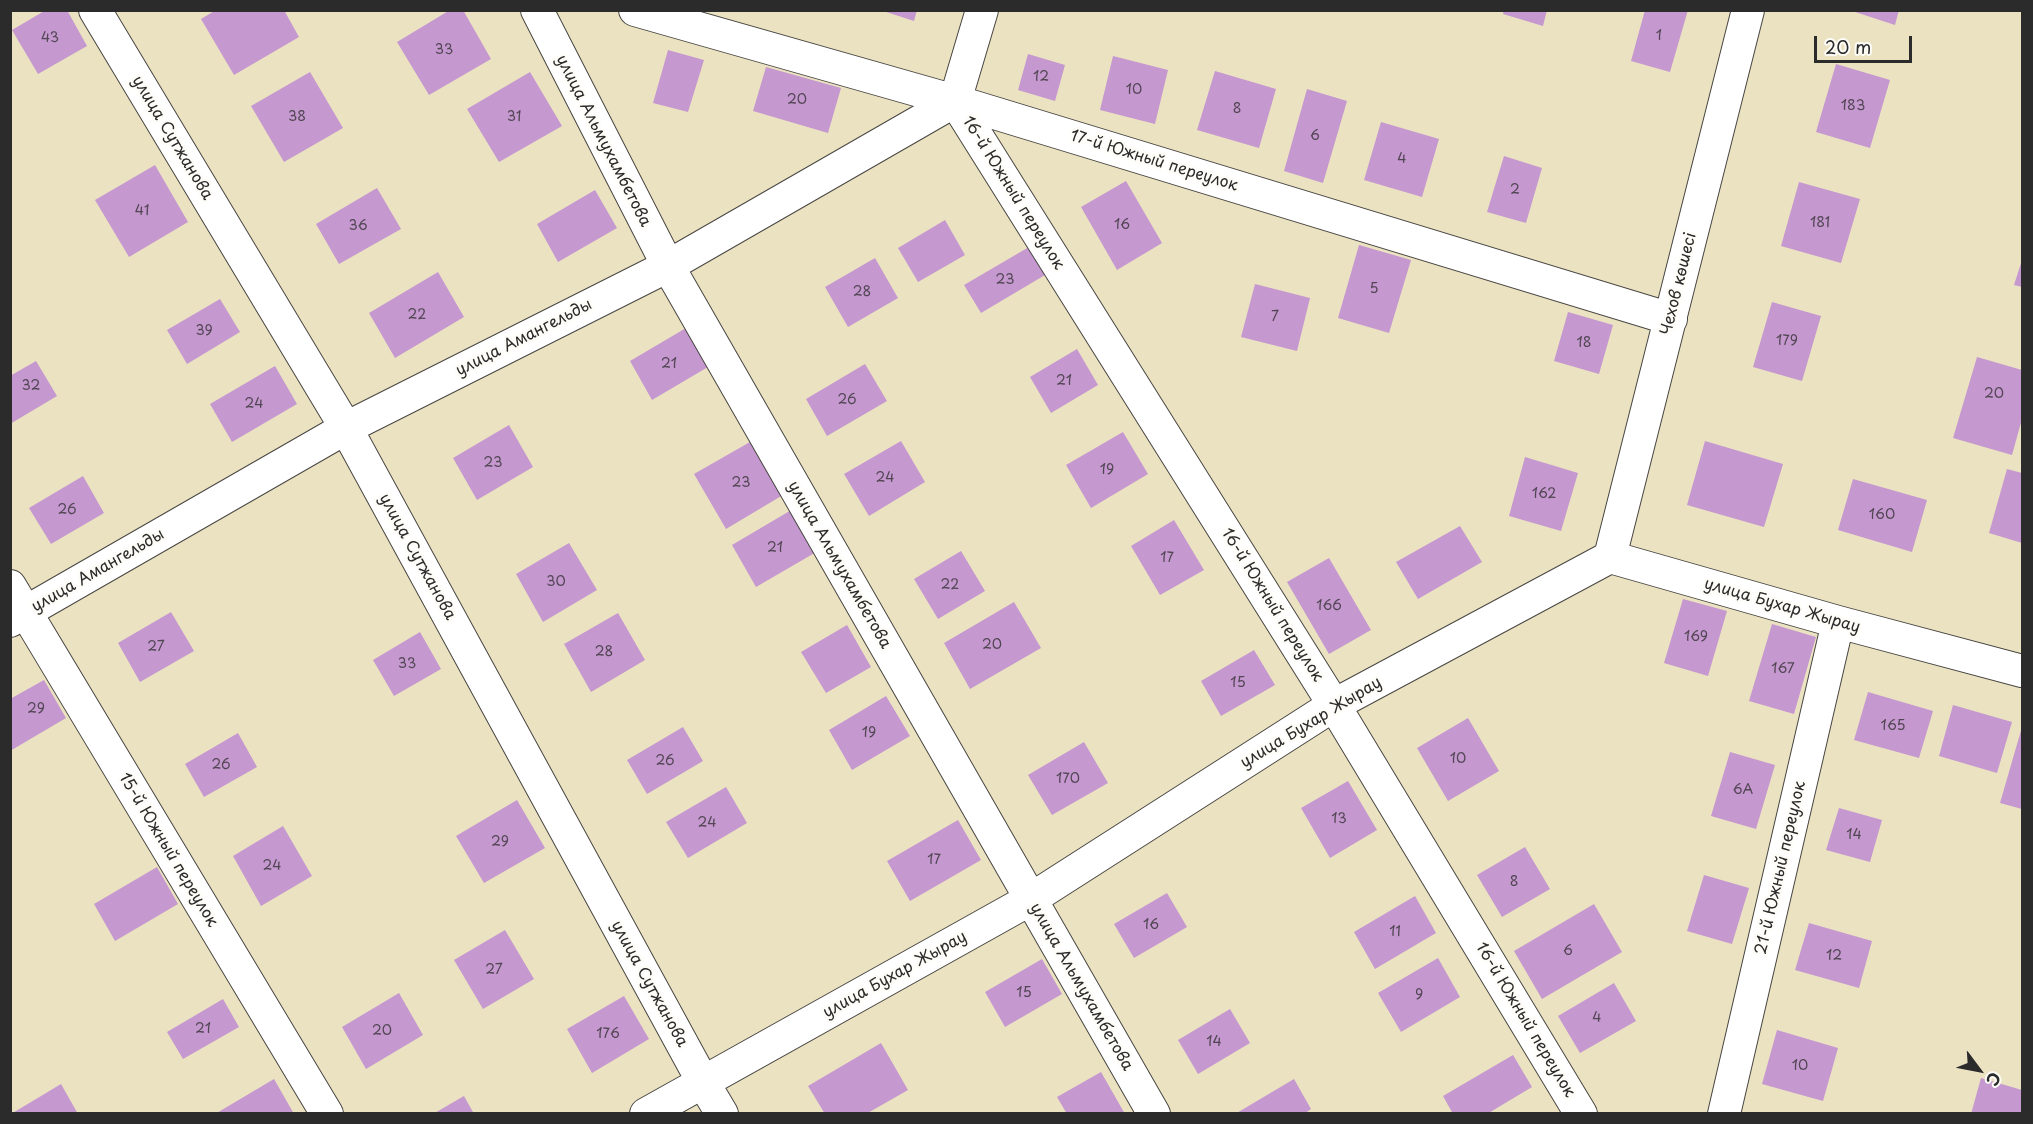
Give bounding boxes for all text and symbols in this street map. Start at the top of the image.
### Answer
scale bar [1817,24,1914,62]
house number: 1 [1656,28,1662,44]
house number: 43 [41,30,59,46]
text: 20 m [1825,33,1871,60]
house number: 33 [435,42,453,58]
street label: улица Альмухамбетова [551,52,655,230]
house number: 12 [1033,69,1049,85]
street label: улица Сутжанова [127,73,217,203]
house number: 10 [1126,82,1142,98]
house number: 20 [787,92,807,108]
house number: 183 [1841,98,1865,114]
house number: 8 [1233,101,1241,117]
house number: 38 [288,109,306,125]
house number: 31 [507,109,521,125]
street label: 16-й Южный переулок [958,113,1068,273]
street label: 17-й Южный переулок [1068,126,1240,196]
house number: 6 [1310,128,1320,144]
house number: 4 [1397,151,1407,167]
house number: 2 [1510,182,1520,198]
house number: 41 [135,203,149,219]
house number: 181 [1810,215,1830,231]
house number: 16 [1114,217,1130,233]
house number: 36 [348,218,368,234]
street label: Чехов көшесі [1657,231,1701,337]
house number: 23 [996,272,1014,288]
house number: 5 [1369,281,1379,297]
house number: 28 [853,284,871,300]
street label: улица Амангельды [453,295,595,381]
house number: 22 [408,307,426,323]
house number: 7 [1271,309,1279,325]
house number: 39 [195,323,213,339]
house number: 179 [1776,333,1798,349]
house number: 18 [1576,335,1592,351]
house number: 21 [661,356,677,372]
house number: 21 [1056,373,1072,389]
house number: 32 [22,378,40,394]
house number: 20 [1984,386,2004,402]
house number: 26 [837,392,857,408]
house number: 24 [245,396,263,412]
house number: 23 [484,455,502,471]
house number: 19 [1100,462,1114,478]
house number: 24 [876,470,894,486]
house number: 23 [732,475,750,491]
street label: улица Альмухамбетова [783,478,895,652]
house number: 162 [1532,486,1556,502]
street label: улица Сутжанова [374,491,460,623]
house number: 26 [57,502,77,518]
house number: 160 [1869,507,1895,523]
street label: улица Амангельды [28,525,168,617]
street label: 16-й Южный переулок [1217,525,1327,685]
house number: 21 [767,540,783,556]
house number: 17 [1160,550,1174,566]
house number: 30 [546,574,566,590]
street label: улица Бухар Жырау [1702,575,1862,637]
house number: 22 [941,577,959,593]
house number: 166 [1316,598,1342,614]
house number: 169 [1684,629,1708,645]
house number: 20 [982,637,1002,653]
house number: 27 [147,639,165,655]
house number: 28 [595,644,613,660]
house number: 33 [398,656,416,672]
house number: 167 [1771,661,1795,677]
street label: улица Бухар Жырау [1237,673,1385,773]
house number: 15 [1230,675,1246,691]
house number: 29 [27,701,45,717]
house number: 165 [1881,718,1905,734]
house number: 19 [862,725,876,741]
house number: 10 [1450,751,1466,767]
house number: 26 [655,753,675,769]
house number: 26 [211,757,231,773]
street label: 15-й Южный переулок [114,769,222,931]
house number: 170 [1056,771,1080,787]
street label: 21-й Южный переулок [1752,779,1810,957]
house number: 6А [1733,782,1753,798]
house number: 13 [1331,811,1347,827]
house number: 24 [698,815,716,831]
house number: 14 [1846,827,1862,843]
house number: 29 [491,834,509,850]
house number: 17 [927,852,941,868]
house number: 24 [263,858,281,874]
house number: 8 [1510,874,1518,890]
street label: улица Альмухамбетова [1025,900,1137,1074]
house number: 16 [1143,917,1159,933]
street label: улица Сутжанова [606,918,692,1050]
house number: 11 [1389,924,1401,940]
street label: улица Бухар Жырау [820,928,970,1022]
street label: 16-й Южный переулок [1471,939,1579,1101]
house number: 6 [1563,943,1573,959]
house number: 12 [1826,948,1842,964]
house number: 27 [485,962,503,978]
house number: 15 [1016,985,1032,1001]
house number: 9 [1415,987,1423,1003]
house number: 4 [1592,1010,1602,1026]
house number: 21 [195,1021,211,1037]
house number: 20 [372,1023,392,1039]
house number: 176 [596,1026,620,1042]
house number: 14 [1206,1034,1222,1050]
north arrow [1949,1040,2009,1100]
house number: 10 [1792,1058,1808,1074]
text: С [1981,1068,2008,1091]

